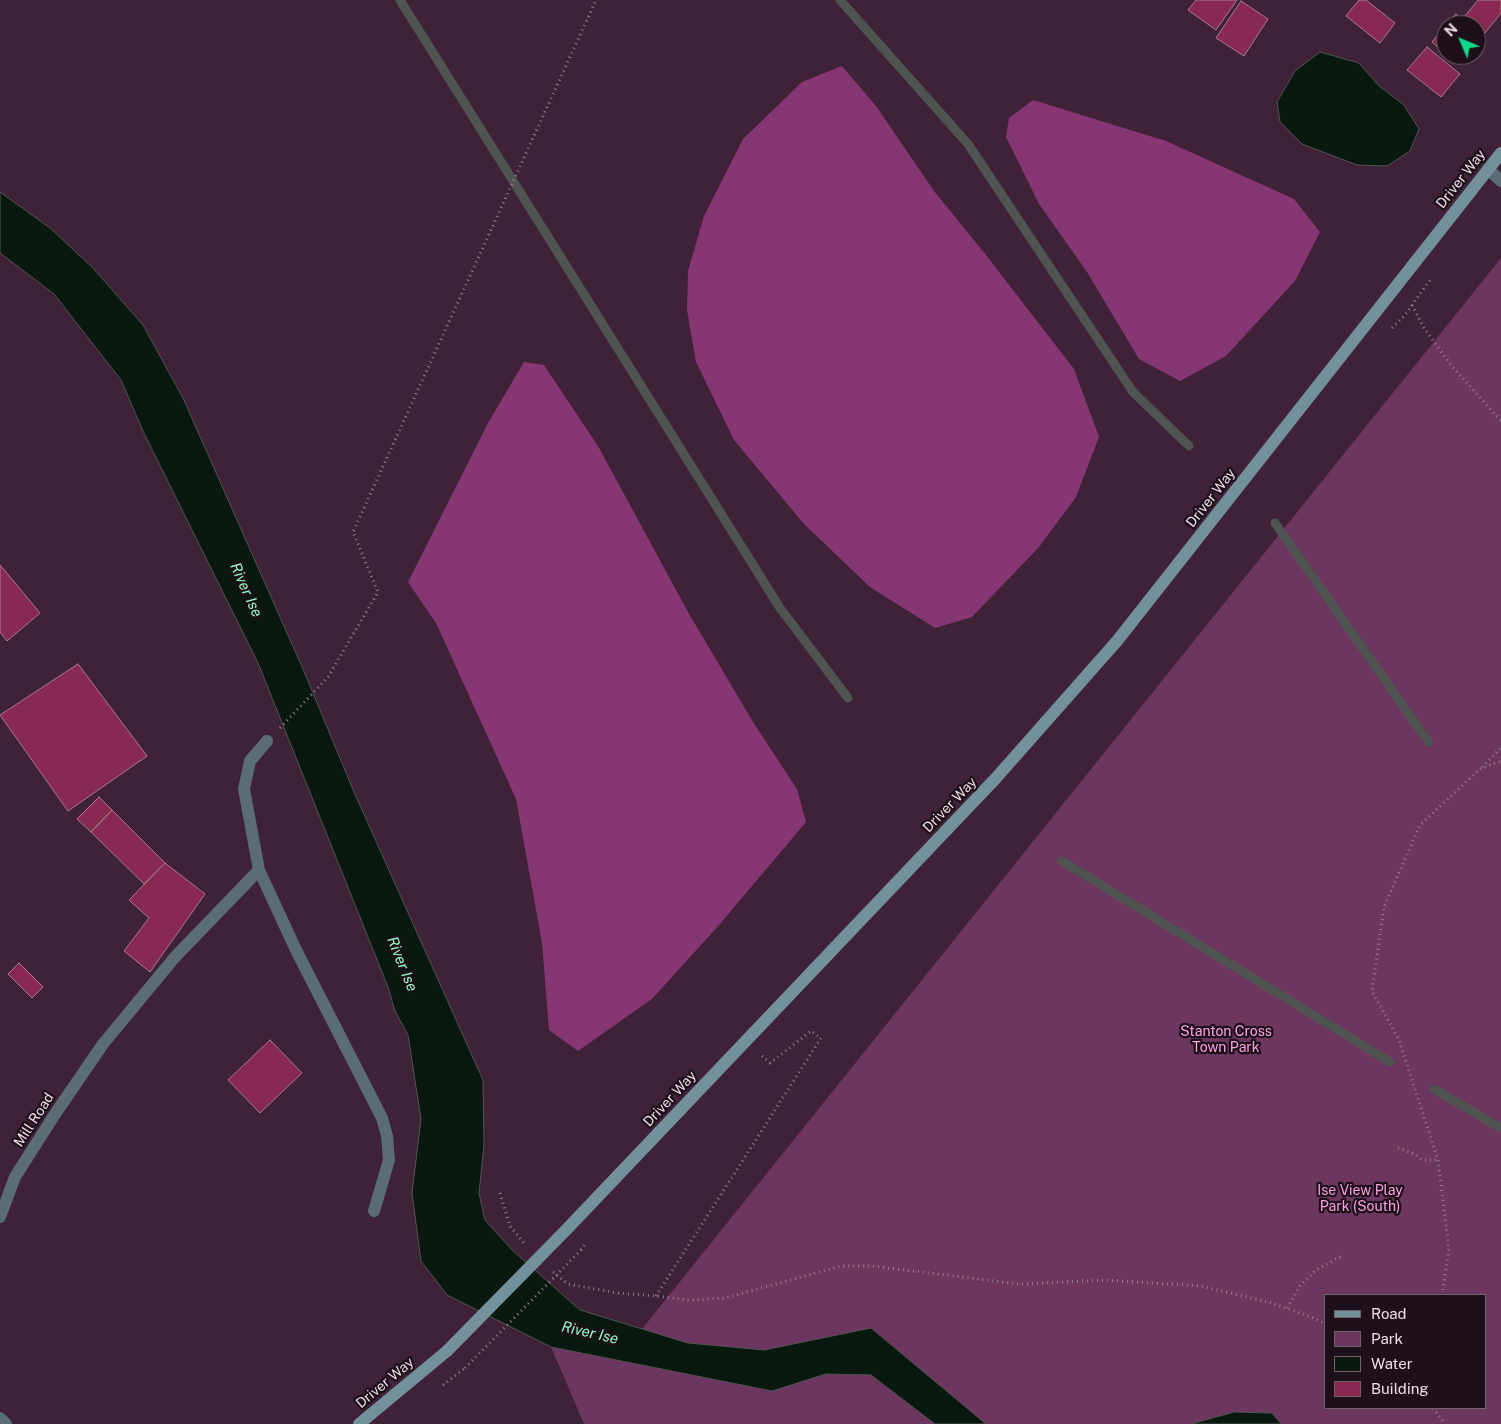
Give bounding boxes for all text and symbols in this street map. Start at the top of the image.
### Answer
north arrow [1436,15,1486,65]
text: N [1442,21,1461,40]
street label: Driver Way [1433,146,1489,212]
street label: Driver Way [1183,465,1239,531]
water label: River Ise [226,560,266,620]
street label: Driver Way [920,774,980,836]
water label: River Ise [383,934,421,994]
park label: Stanton Cross Town Park [1180,1024,1272,1056]
street label: Driver Way [640,1068,700,1130]
street label: Mill Road [10,1090,58,1150]
park label: Ise View Play Park (South) [1317,1183,1403,1216]
legend [1324,1294,1486,1409]
text: Road [1371,1305,1407,1322]
water label: River Ise [560,1318,620,1348]
text: Park [1371,1330,1403,1347]
street label: Driver Way [353,1354,417,1412]
text: Water [1371,1355,1413,1372]
text: Building [1371,1380,1429,1397]

